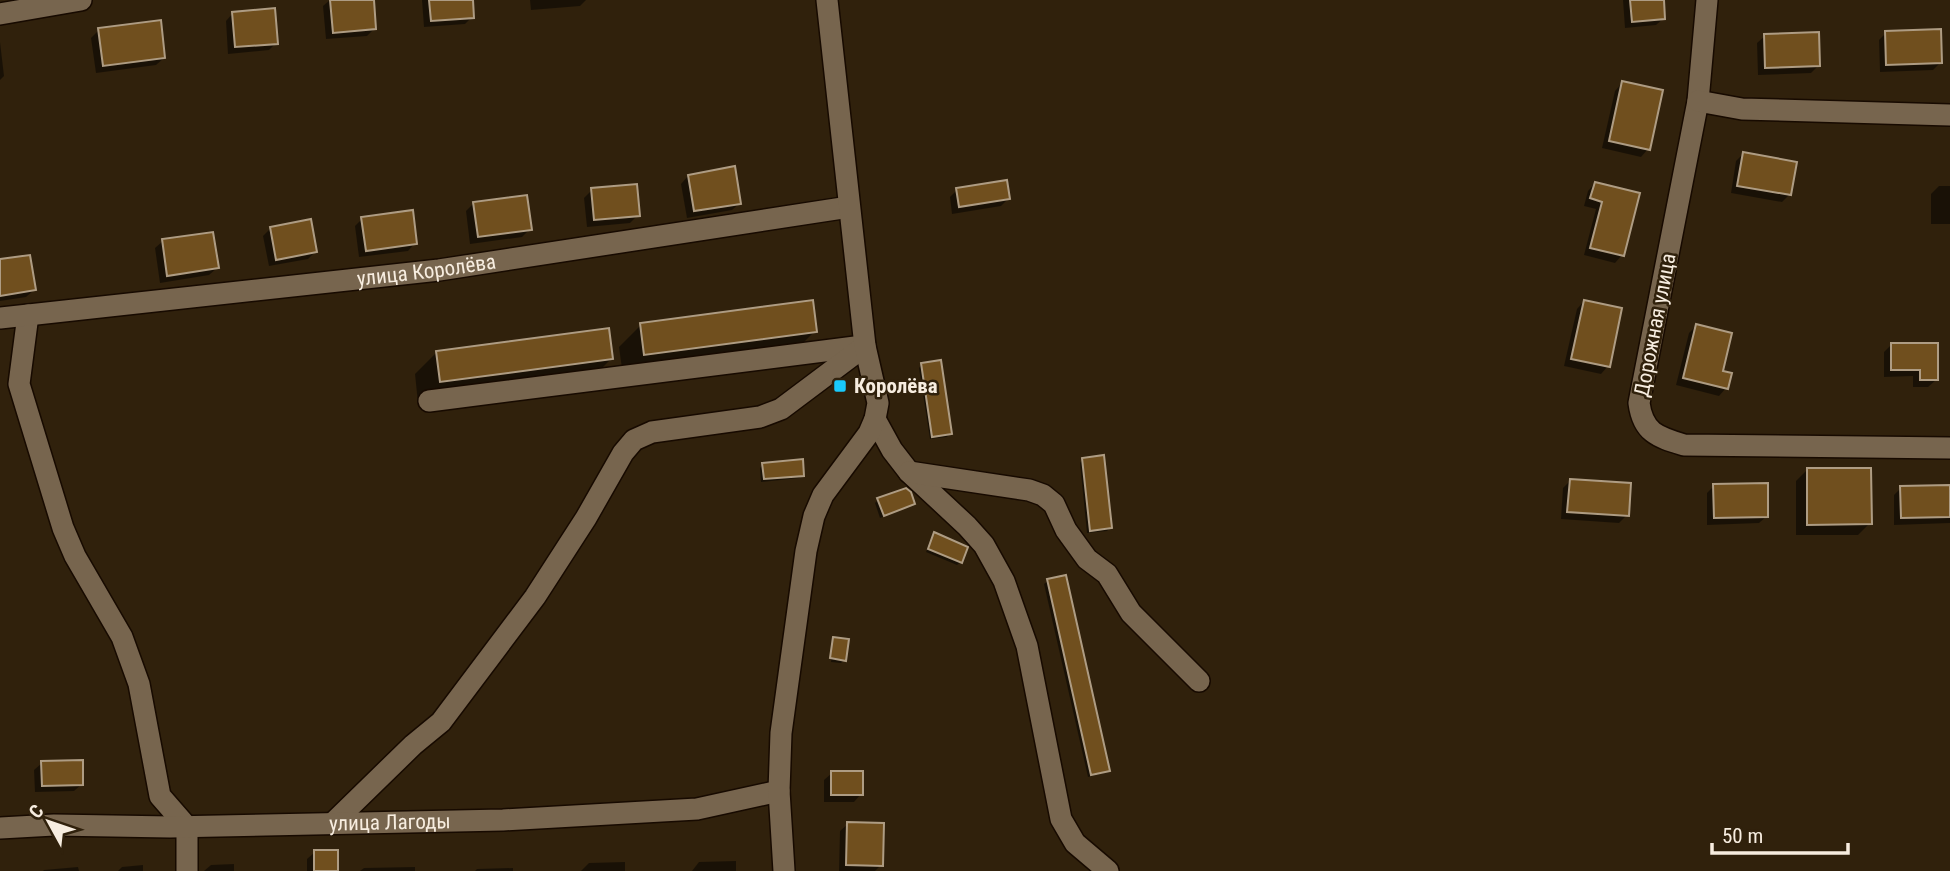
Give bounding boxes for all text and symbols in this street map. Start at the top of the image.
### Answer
street label: улица Королёва [356,249,497,291]
street label: Дорожная улица [1629,251,1681,399]
place label: Королёва [854,374,938,398]
marker: Королёва [832,378,848,394]
north arrow [14,787,84,857]
text: С [24,800,49,823]
street label: улица Лагоды [329,809,451,836]
scale bar [1712,812,1848,856]
text: 50 m [1722,824,1763,848]

